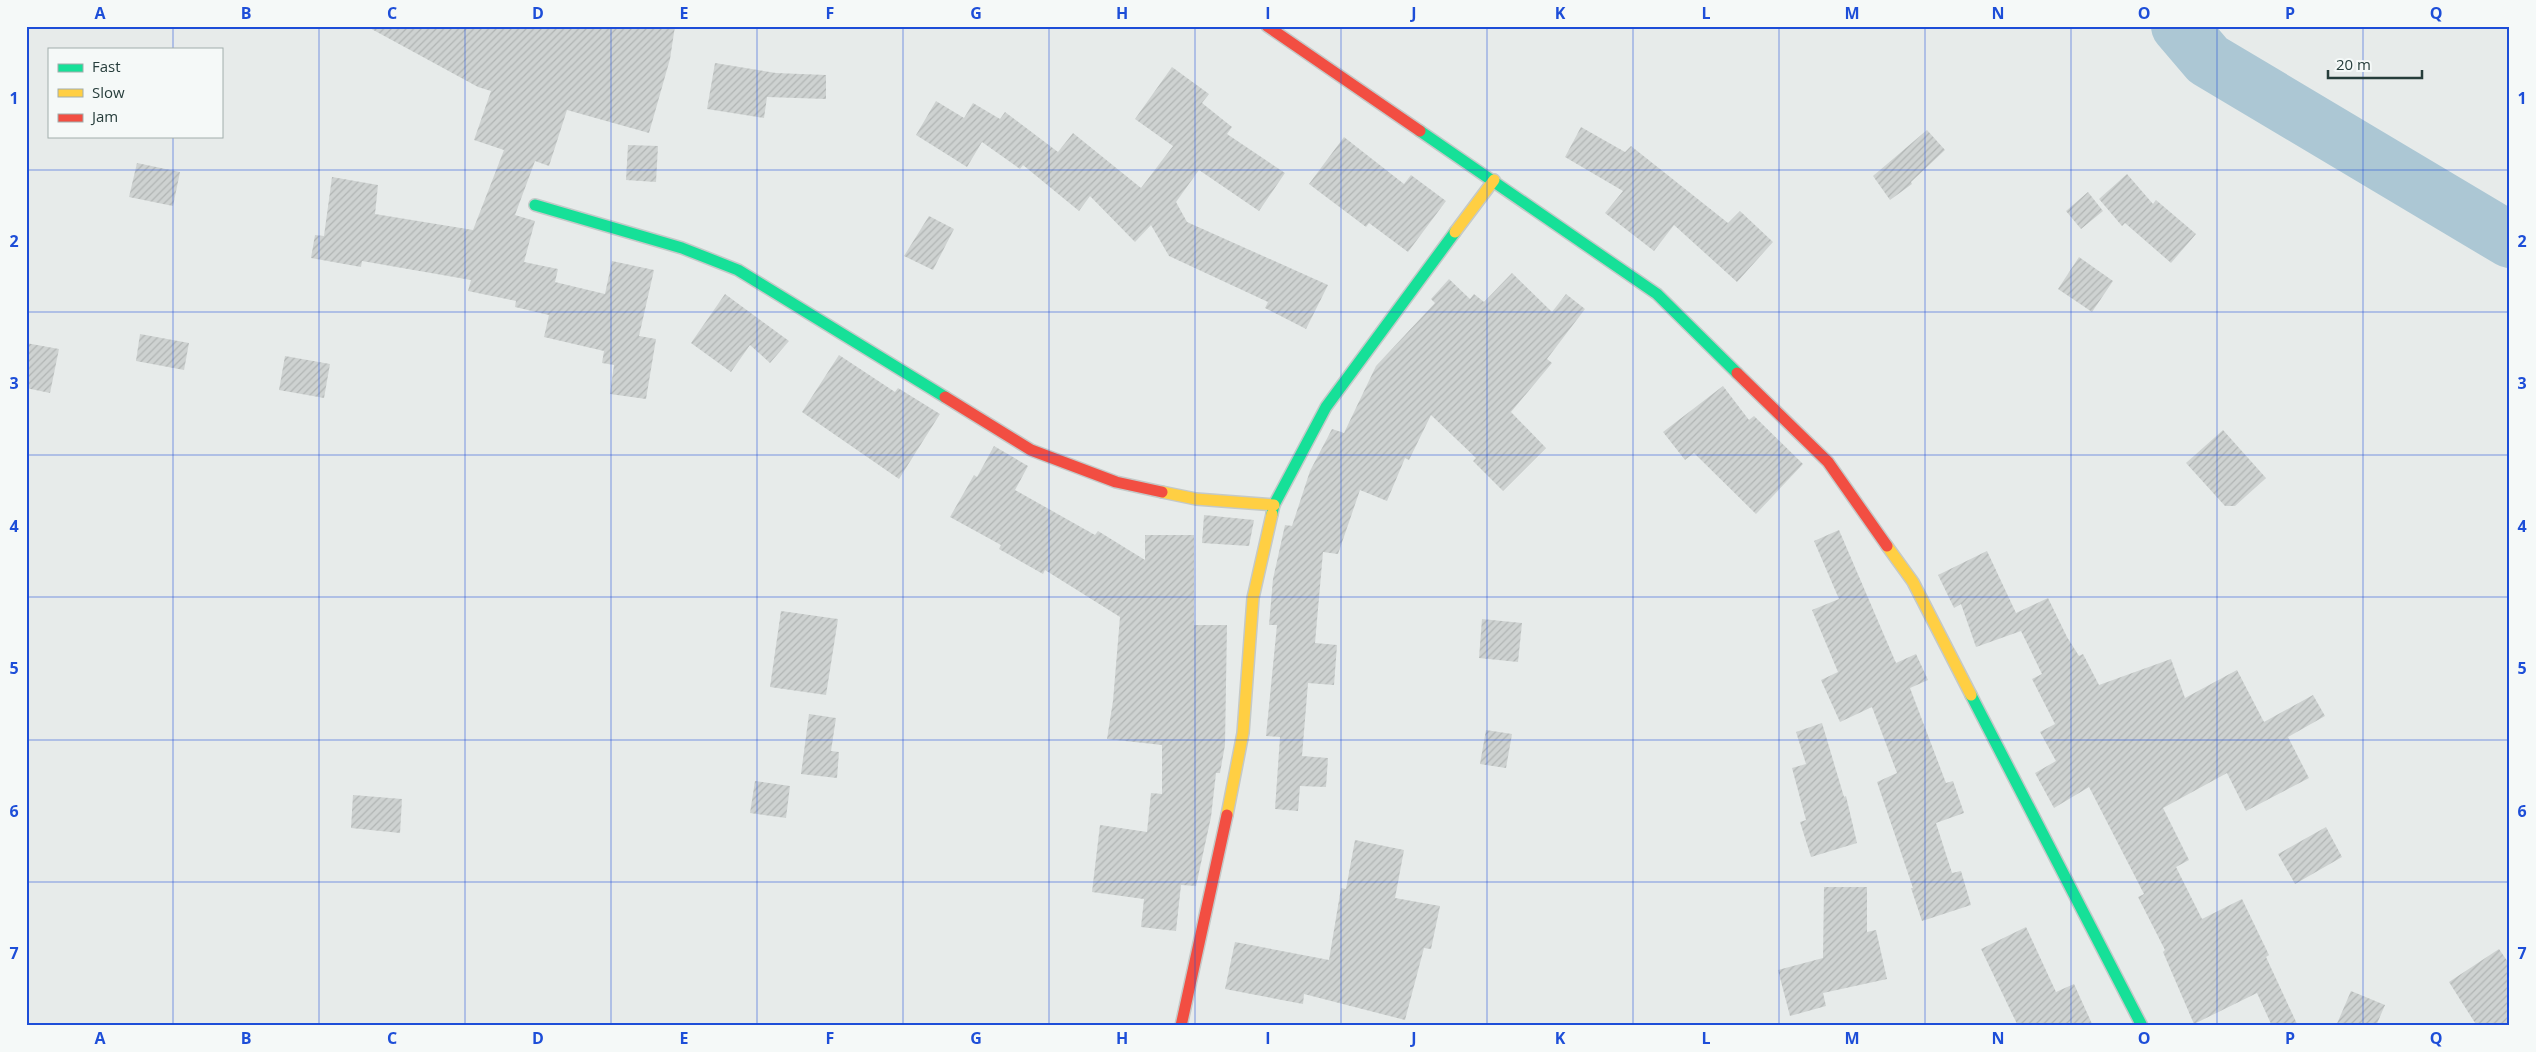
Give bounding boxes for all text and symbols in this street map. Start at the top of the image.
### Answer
text: A [94,2,106,24]
text: B [241,2,251,24]
text: C [387,2,397,24]
text: D [532,2,544,24]
text: E [680,2,689,24]
text: F [826,2,834,24]
text: G [970,2,982,24]
text: H [1116,2,1128,24]
text: I [1265,2,1271,24]
text: J [1409,2,1417,24]
text: K [1555,2,1566,24]
text: L [1701,2,1711,24]
text: M [1844,2,1860,24]
text: N [1991,2,2005,24]
text: O [2138,2,2150,24]
text: P [2285,2,2295,24]
text: Q [2430,2,2442,24]
legend [48,48,222,138]
scale bar [2328,48,2422,80]
text: 20 m [2336,54,2371,74]
text: Fast [92,56,121,76]
text: Slow [92,82,125,102]
text: 1 [9,87,19,109]
text: 1 [2517,87,2527,109]
text: Jam [90,106,118,126]
text: 2 [9,230,19,252]
text: 2 [2517,230,2527,252]
text: 3 [9,372,19,394]
text: 3 [2517,372,2527,394]
text: 4 [9,515,19,537]
text: 4 [2517,515,2527,537]
text: 5 [9,657,19,679]
text: 5 [2517,657,2527,679]
text: 6 [9,800,19,822]
text: 6 [2517,800,2527,822]
text: 7 [9,942,19,964]
text: 7 [2517,942,2527,964]
text: A [94,1027,106,1049]
text: B [241,1027,251,1049]
text: C [387,1027,397,1049]
text: D [532,1027,544,1049]
text: E [680,1027,689,1049]
text: F [826,1027,834,1049]
text: G [970,1027,982,1049]
text: H [1116,1027,1128,1049]
text: I [1265,1027,1271,1049]
text: J [1409,1027,1417,1049]
text: K [1555,1027,1566,1049]
text: L [1701,1027,1711,1049]
text: M [1844,1027,1860,1049]
text: N [1991,1027,2005,1049]
text: O [2138,1027,2150,1049]
text: P [2285,1027,2295,1049]
text: Q [2430,1027,2442,1049]

